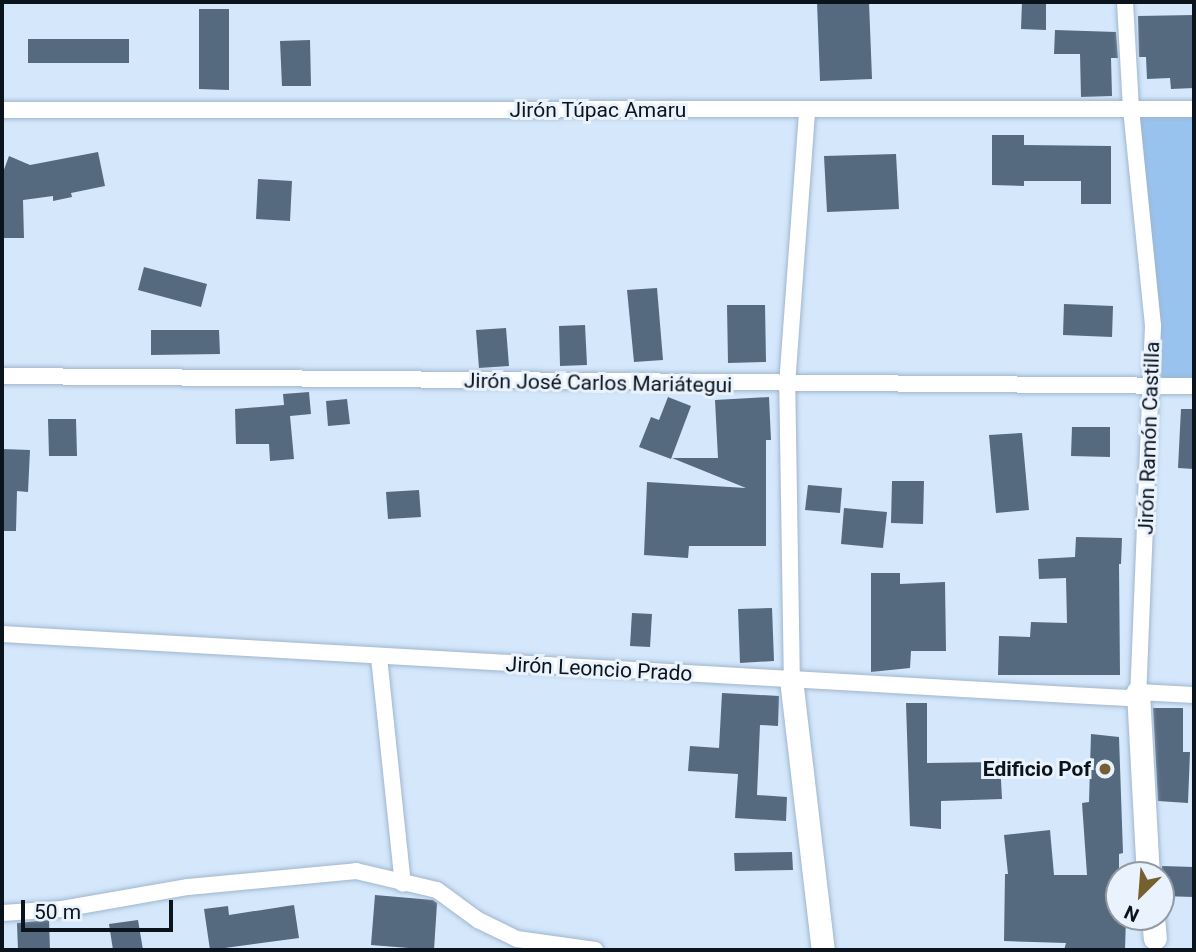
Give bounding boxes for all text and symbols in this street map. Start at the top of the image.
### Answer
street label: Jirón Túpac Amaru [509,97,687,123]
street label: Jirón Ramón Castilla [1133,341,1165,535]
street label: Jirón José Carlos Mariátegui [464,368,732,398]
street label: Jirón Leoncio Prado [505,652,693,686]
place label: Edificio Pof [983,756,1091,782]
marker: Edificio Pof [1097,761,1113,777]
north arrow [1105,861,1175,931]
scale bar [24,886,177,930]
text: 50 m [34,900,81,924]
text: N [1121,900,1143,927]

